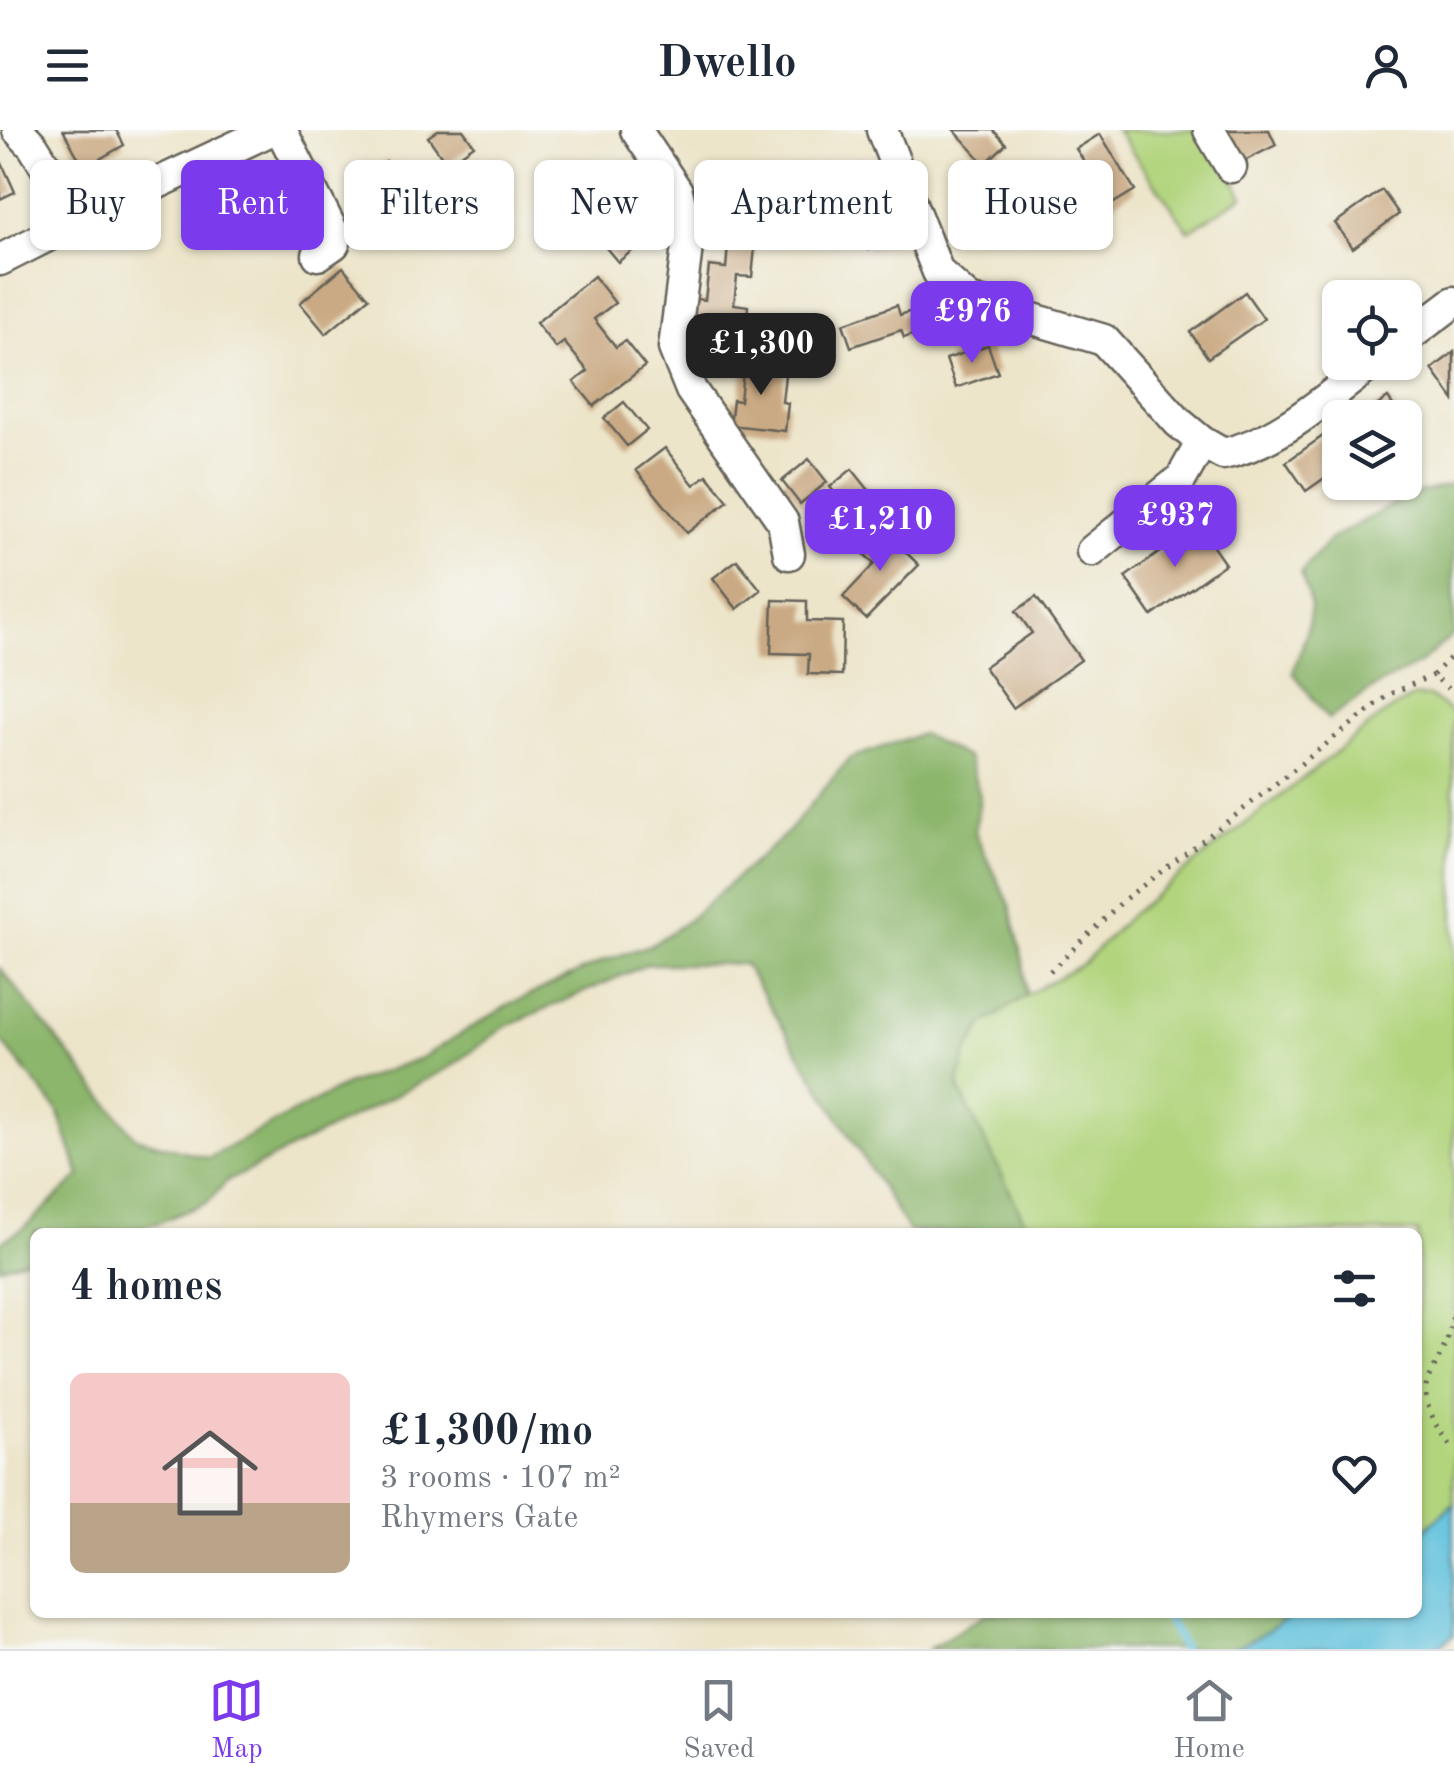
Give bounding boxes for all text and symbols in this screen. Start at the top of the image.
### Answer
icon: menu [40,38,95,93]
icon: person [1359,38,1414,93]
text: Dwello [657,42,797,87]
chip: Buy [30,160,161,250]
chip: Rent [181,160,324,250]
chip: Filters [344,160,514,250]
chip: New [534,160,674,250]
chip: Apartment [694,160,928,250]
chip: House [948,160,1113,250]
map controls [1322,280,1422,500]
button: locate [1322,280,1422,380]
pin: £976 [913,281,1031,366]
text: £976 [933,297,1011,329]
pin: £1,300 [680,313,842,398]
text: £1,300 [708,329,814,361]
button: layers [1322,400,1422,500]
pin: £937 [1116,485,1234,570]
pin: £1,210 [799,489,961,574]
text: £937 [1136,501,1214,533]
text: £1,210 [827,505,933,537]
icon: filters [1327,1261,1382,1316]
text: 4 homes [70,1267,222,1309]
text: £1,300/mo [380,1412,593,1454]
icon: home [150,1413,270,1533]
icon: heart [1327,1446,1382,1501]
text: 3 rooms · 107 m² [380,1463,621,1495]
text: Rhymers Gate [380,1503,578,1535]
tab: Map [209,1673,264,1768]
tab: Saved [683,1673,755,1768]
tab: Home [1173,1673,1245,1768]

